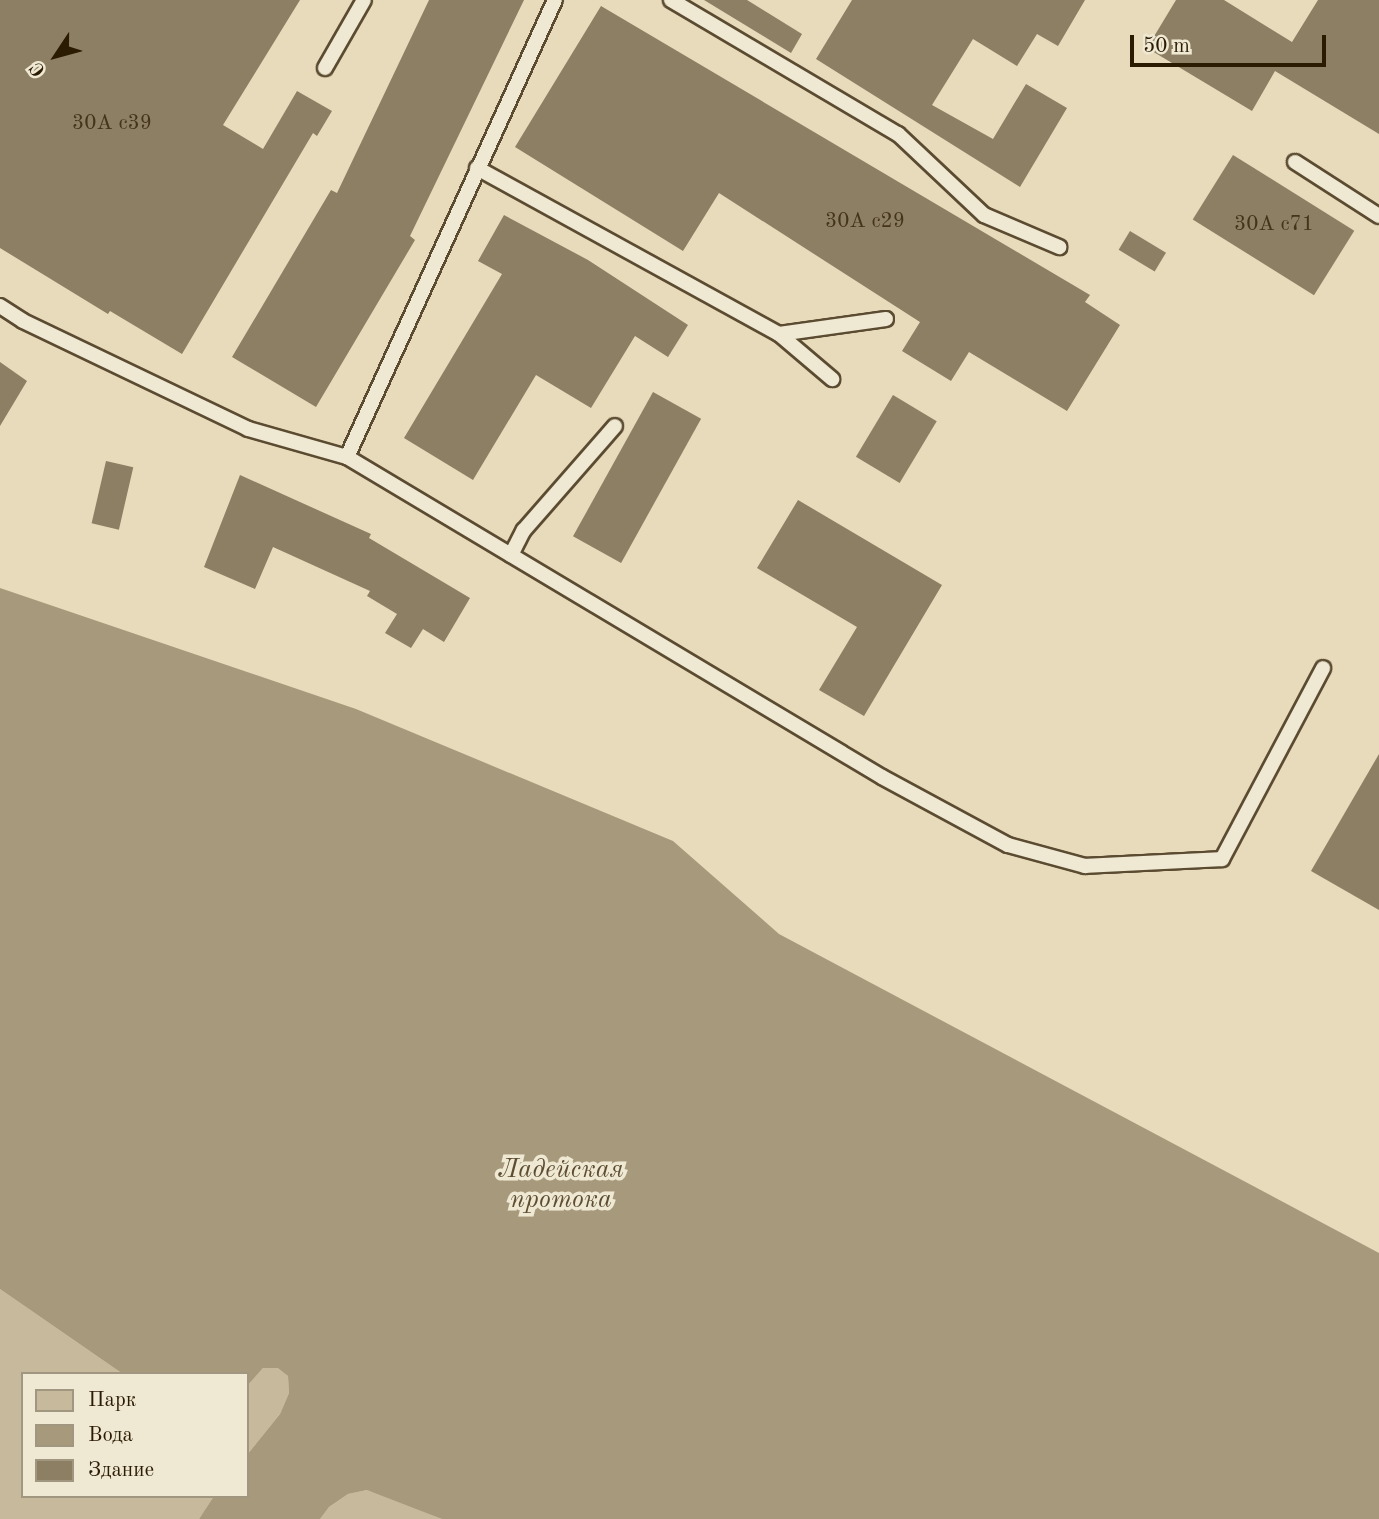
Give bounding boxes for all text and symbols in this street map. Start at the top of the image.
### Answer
north arrow [21,21,91,91]
scale bar [1134,21,1330,65]
text: 50 m [1143,36,1190,57]
text: С [27,58,50,79]
house number: 30А с39 [72,111,152,137]
house number: 30А с29 [825,209,905,235]
house number: 30А с71 [1234,212,1314,238]
water label: Ладейская протока [498,1155,624,1216]
legend [21,1372,248,1498]
text: Парк [88,1390,136,1411]
text: Вода [88,1425,133,1446]
text: Здание [88,1460,154,1481]

